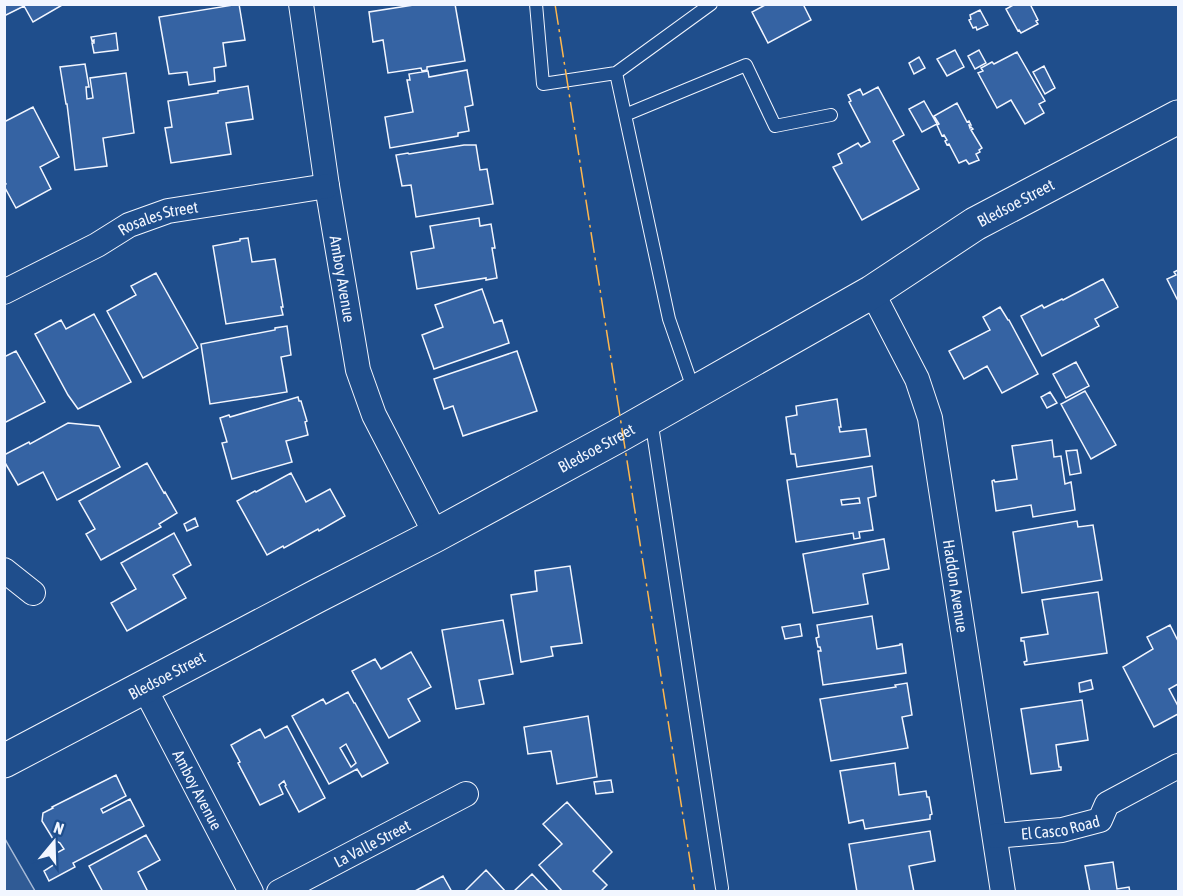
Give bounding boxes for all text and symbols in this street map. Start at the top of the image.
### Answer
street label: Bledsoe Street [974,175,1057,230]
street label: Rosales Street [115,197,200,239]
street label: Amboy Avenue [327,234,359,323]
street label: Bledsoe Street [555,419,638,476]
street label: Haddon Avenue [940,538,972,634]
street label: Bledsoe Street [125,647,209,703]
street label: Amboy Avenue [169,747,226,833]
street label: El Casco Road [1020,811,1102,843]
north arrow [24,812,84,872]
street label: La Valle Street [331,816,414,871]
text: N [51,818,66,838]

